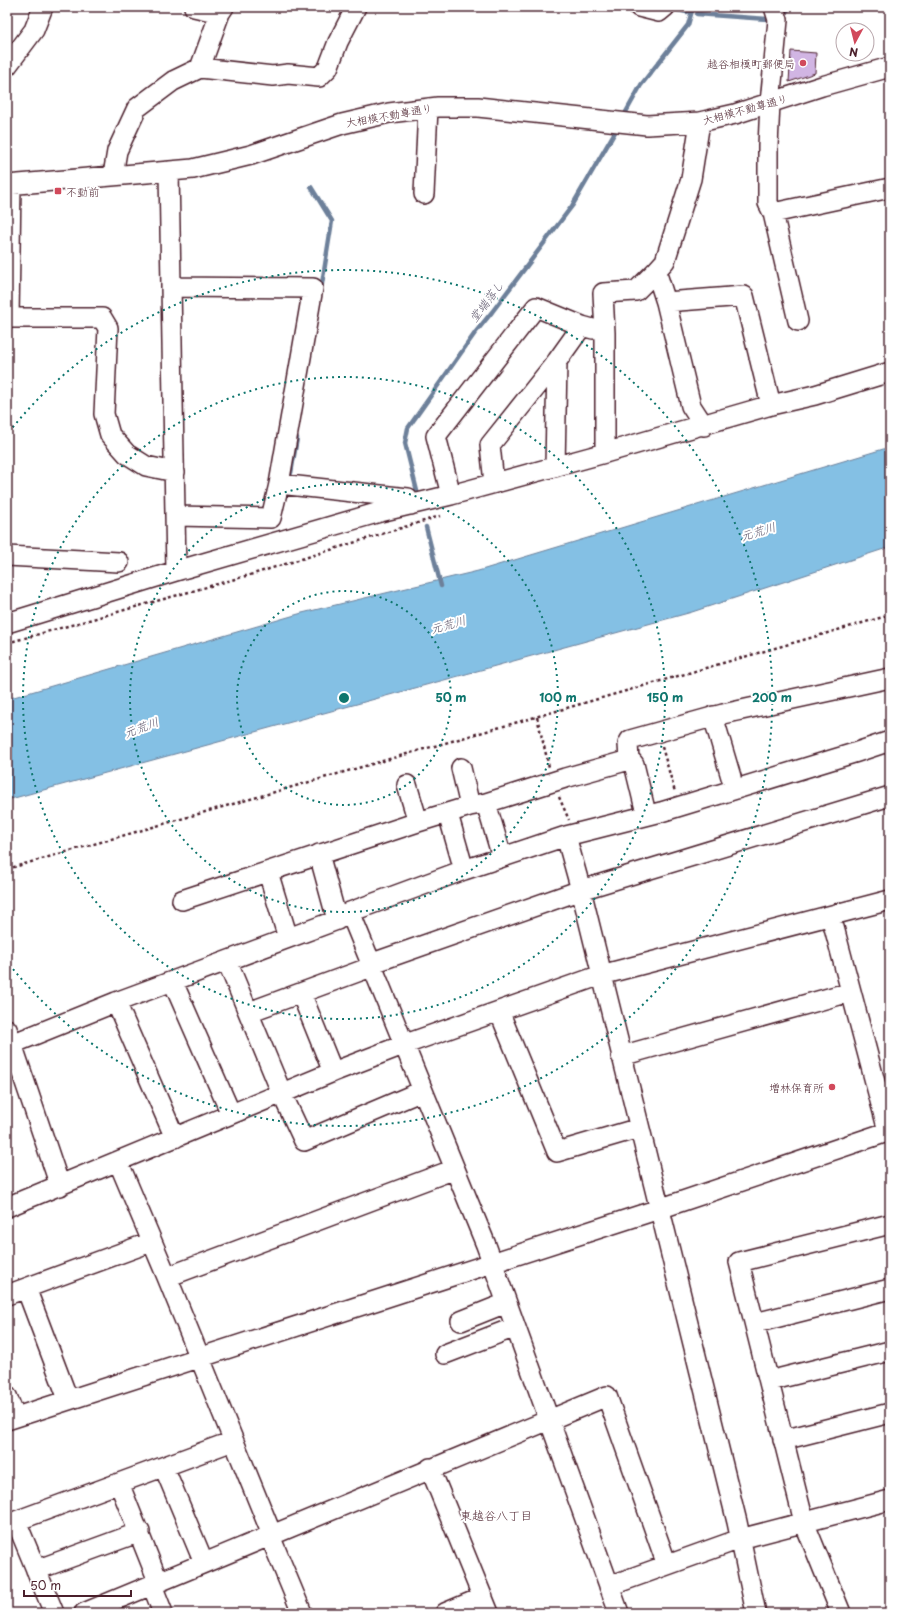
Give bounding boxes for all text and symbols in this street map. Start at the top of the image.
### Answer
north arrow [835,22,875,62]
text: N [848,43,859,61]
place label: 越谷相模町郵便局 [707,55,795,72]
marker: 越谷相模町郵便局 [798,58,808,68]
street label: 大相模不動尊通り [700,89,790,129]
street label: 大相模不動尊通り [344,99,434,131]
place label: 不動前 [66,183,99,200]
marker: 不動前 [53,186,63,196]
water label: 堂端落し [464,276,508,326]
water label: 元荒川 [738,517,778,545]
water label: 元荒川 [428,610,468,638]
text: 50 m [435,688,467,706]
text: 100 m [539,688,577,706]
text: 150 m [647,688,683,706]
text: 200 m [752,688,792,706]
centre of rings [337,691,351,705]
water label: 元荒川 [121,712,161,742]
place label: 増林保育所 [769,1079,824,1096]
marker: 増林保育所 [827,1082,837,1092]
district label: 東越谷八丁目 [460,1506,532,1524]
scale bar [24,1572,131,1598]
text: 50 m [30,1576,61,1594]

